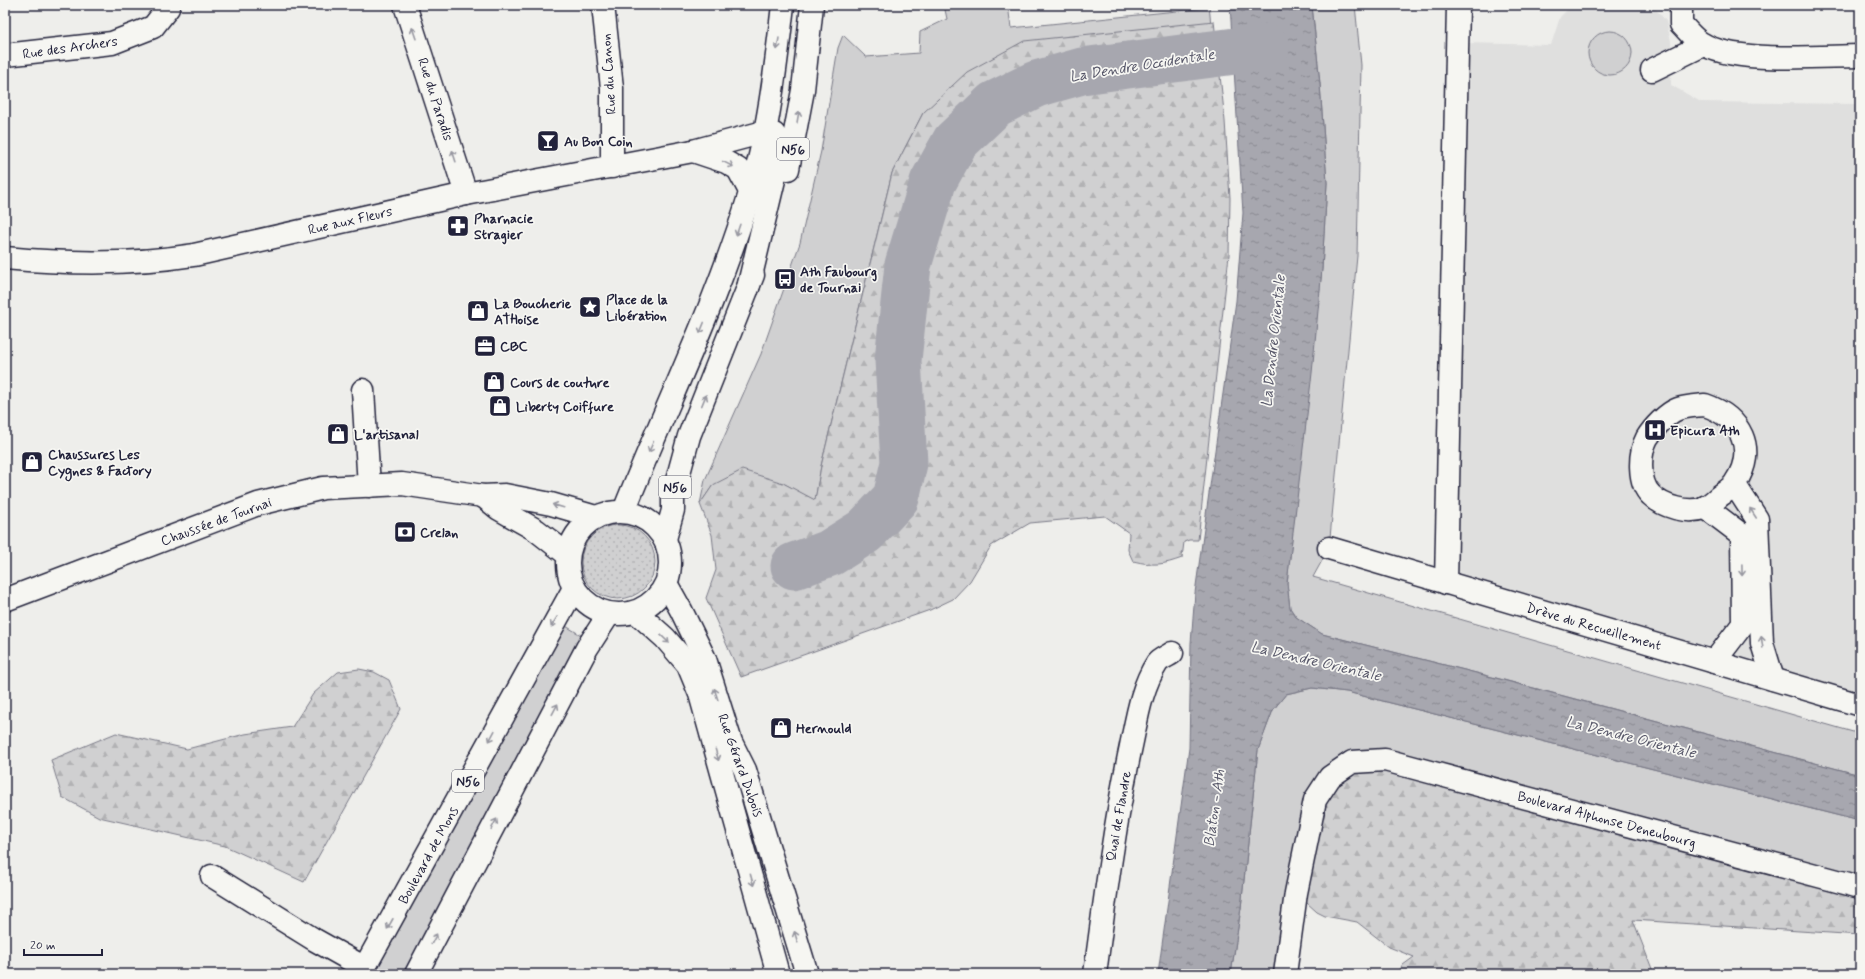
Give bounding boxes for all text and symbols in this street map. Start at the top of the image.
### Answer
one-way arrow [410,26,417,39]
street label: Rue des Archers [21,32,119,64]
street label: Rue du Canon [597,33,621,115]
one-way arrow [774,37,782,50]
water label: La Dendre Occidentale [1068,45,1217,87]
street label: Rue du Paradis [413,55,457,143]
one-way arrow [795,111,803,124]
bar icon: Au Bon Coin [535,128,561,154]
place label: Au Bon Coin [564,133,632,151]
road number: N56 [777,138,809,160]
one-way arrow [450,150,457,163]
one-way arrow [722,161,734,168]
street label: Rue aux Fleurs [306,203,394,239]
place label: Pharnacie Stragier [474,210,534,245]
pharmacy icon: Pharnacie Stragier [445,213,471,239]
one-way arrow [734,223,741,236]
place label: Ath Faubourg de Tournai [800,263,877,297]
bus stop icon: Ath Faubourg de Tournai [772,266,798,292]
water label: La Dendre Orientale [1257,273,1291,408]
place label: Place de la Libération [606,291,668,325]
place icon: Place de la Libération [577,294,603,320]
place label: La Boucherie ATHoise [494,295,572,329]
shop icon: La Boucherie ATHoise [465,298,491,324]
one-way arrow [698,322,706,334]
office icon: CBC [472,333,498,359]
place label: CBC [500,338,528,356]
shop icon: Cours de couture [481,369,507,395]
place label: Cours de couture [510,374,610,392]
shop icon: Liberty Coiffure [487,393,513,419]
one-way arrow [701,395,708,407]
place label: Liberty Coiffure [516,398,614,416]
hospital icon: Epicura Ath [1642,417,1668,443]
shop icon: L'artisanal [325,421,351,447]
place label: Epicura Ath [1670,422,1740,440]
place label: L'artisanal [354,426,419,444]
one-way arrow [647,441,654,453]
place label: Chaussures Les Cygnes & Factory [48,446,152,482]
shop icon: Chaussures Les Cygnes & Factory [19,449,45,475]
road number: N56 [659,476,691,498]
street label: Chaussée de Tournai [158,494,274,550]
one-way arrow [552,502,565,509]
one-way arrow [1749,507,1757,519]
bank icon: Crelan [392,519,418,545]
place label: Crelan [420,524,458,542]
one-way arrow [1738,563,1746,576]
street label: Drève du Recueillement [1524,599,1663,655]
one-way arrow [550,616,558,628]
one-way arrow [660,634,670,644]
one-way arrow [1758,635,1766,648]
water label: La Dendre Orientale [1249,637,1384,687]
one-way arrow [712,688,719,701]
one-way arrow [552,704,559,716]
street label: Rue Gérard Dubois [713,711,767,820]
water label: La Dendre Orientale [1564,712,1699,764]
shop icon: Hernould [768,715,794,741]
place label: Hernould [796,720,852,738]
one-way arrow [488,730,496,742]
one-way arrow [714,748,721,761]
water label: Blaton - Ath [1200,768,1230,848]
street label: Quai de Flandre [1102,769,1136,863]
road number: N56 [452,770,484,792]
street label: Boulevard Alphonse Deneubourg [1515,787,1698,853]
street label: Boulevard de Mons [395,803,463,907]
one-way arrow [491,819,499,831]
one-way arrow [749,874,756,887]
one-way arrow [385,918,393,930]
one-way arrow [792,930,799,943]
scale bar [24,931,102,957]
one-way arrow [430,934,438,946]
text: 20 m [30,938,56,954]

